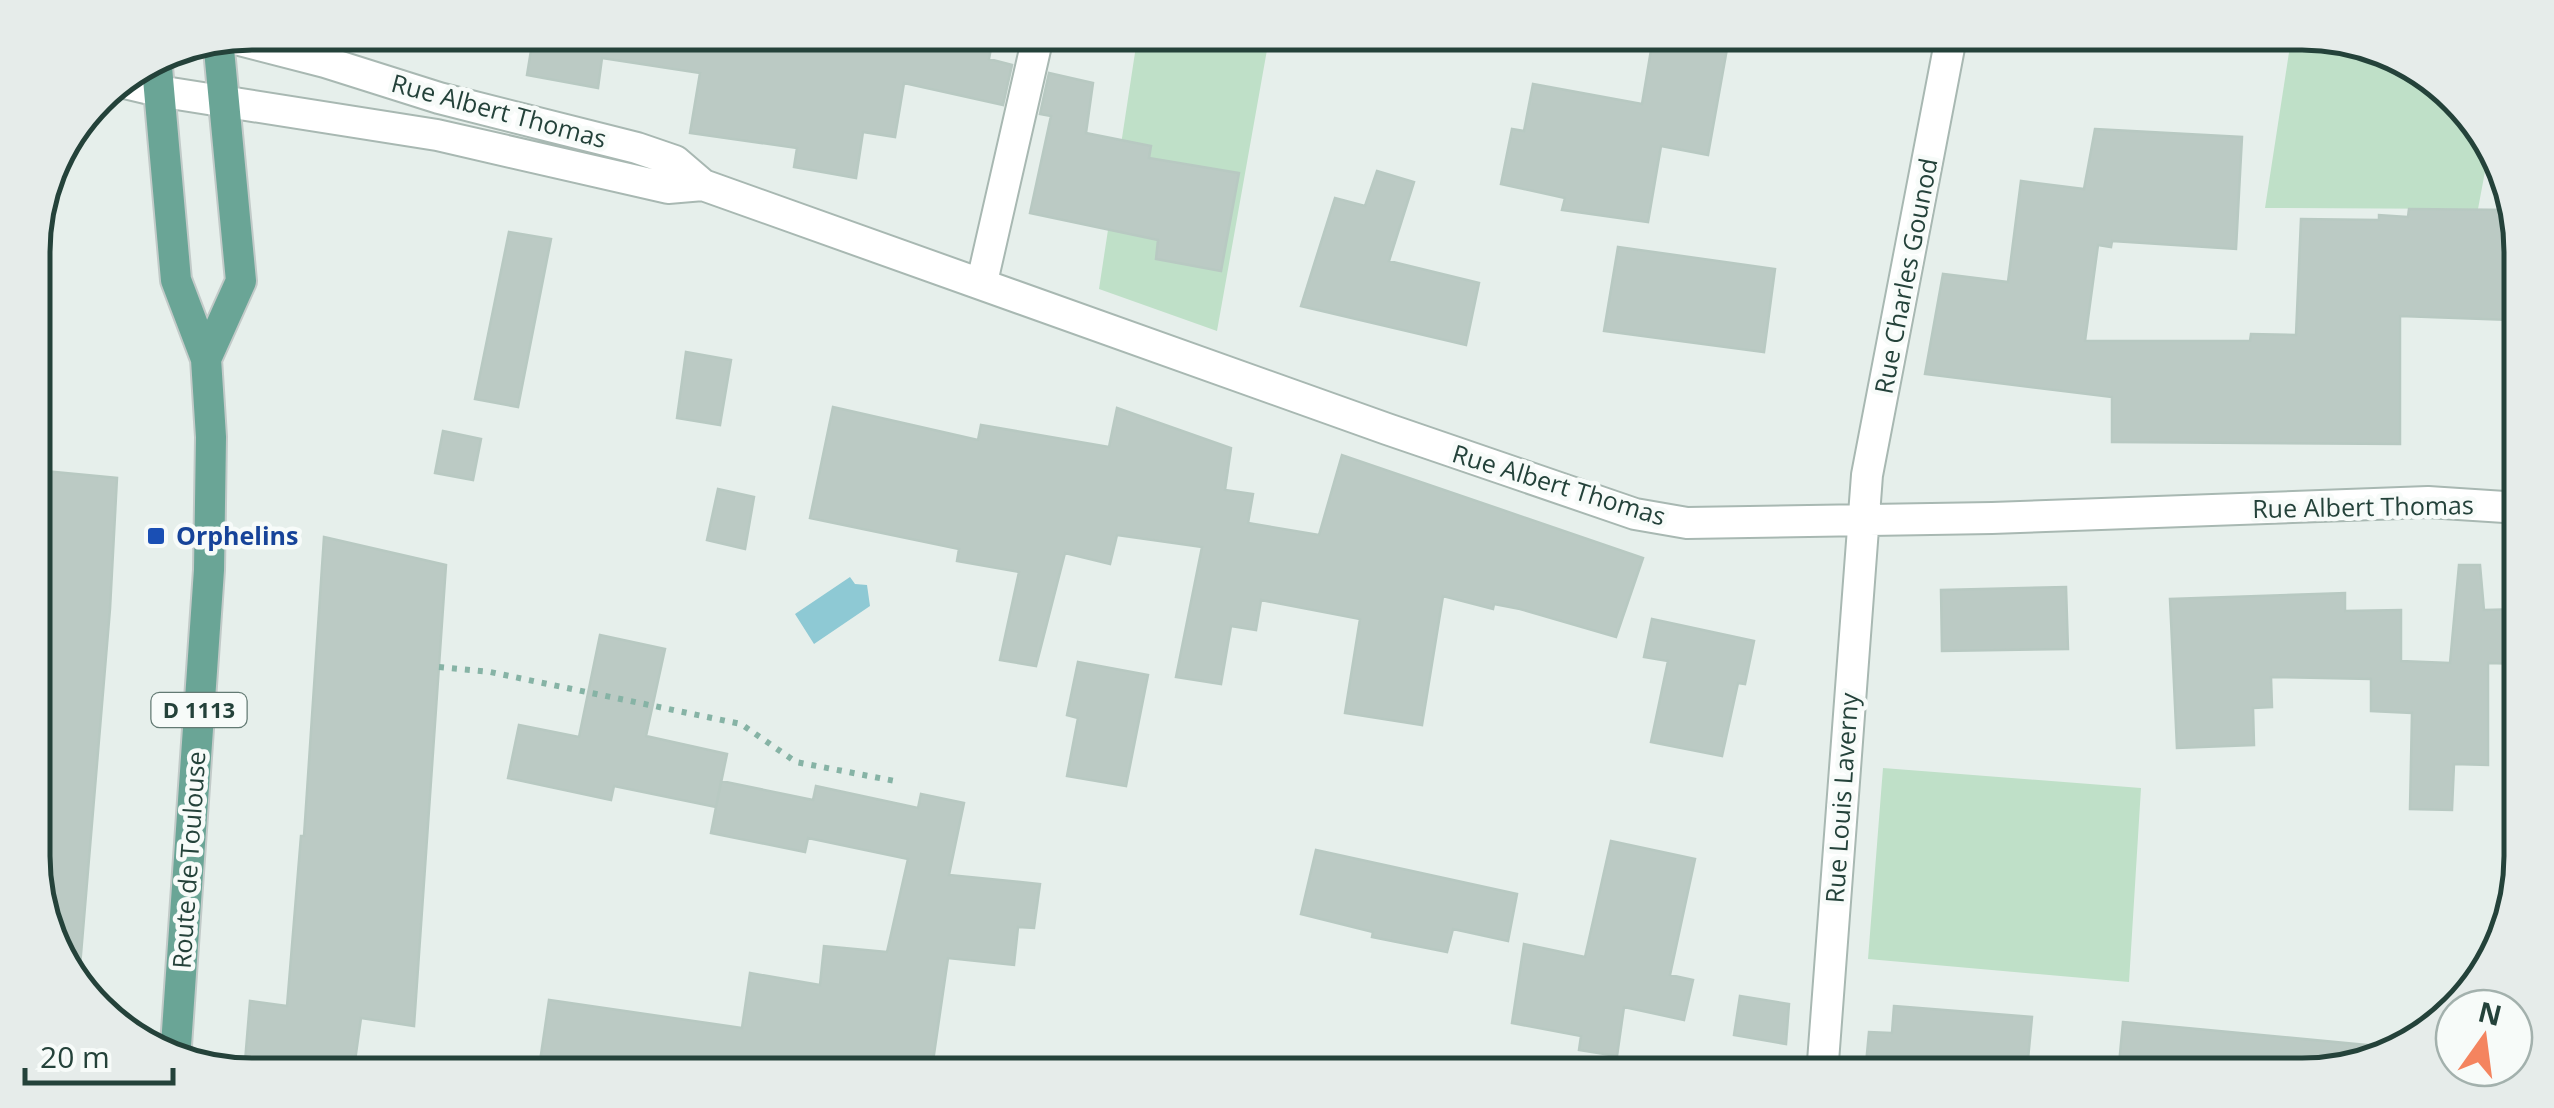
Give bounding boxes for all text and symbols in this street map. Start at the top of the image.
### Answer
street label: Rue Albert Thomas [388,65,611,155]
street label: Rue Charles Gounod [1865,155,1945,397]
street label: Rue Albert Thomas [1448,435,1670,533]
street label: Rue Albert Thomas [2252,487,2474,525]
place label: Orphelins [176,518,298,552]
marker: Orphelins [145,525,167,547]
street label: Rue Louis Laverny [1817,691,1865,904]
road number: D 1113 [152,693,246,727]
street label: Route de Toulouse [163,750,213,970]
north arrow [2434,988,2534,1088]
text: N [2475,992,2506,1034]
scale bar [25,1023,172,1085]
text: 20 m [40,1036,110,1077]

